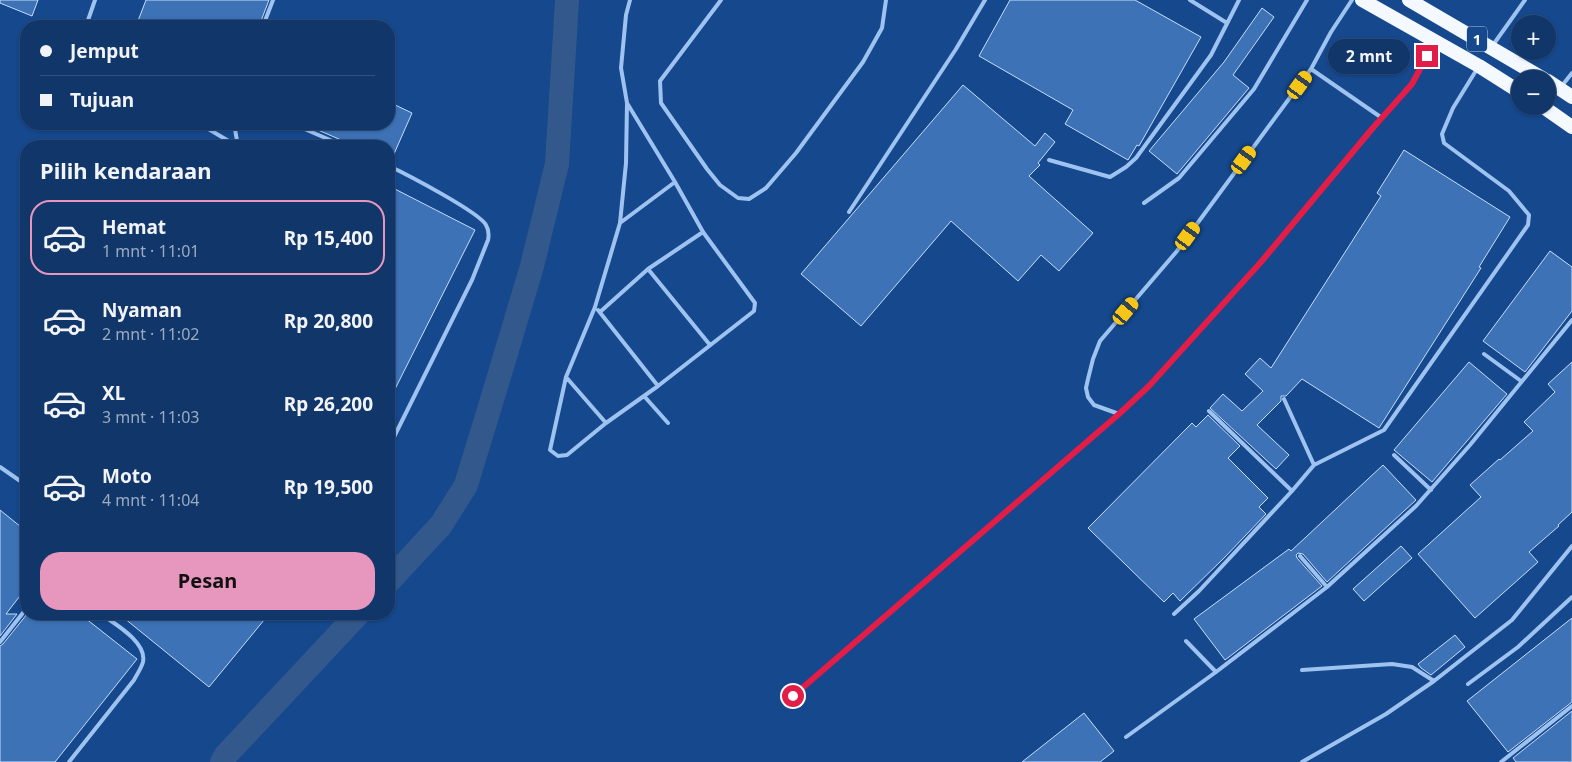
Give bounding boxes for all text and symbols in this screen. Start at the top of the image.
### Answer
map controls [1511,15,1556,115]
button: + [1511,15,1556,60]
road number: 1 [1467,26,1487,52]
text: Jemput [70,38,139,64]
callout: 2 mnt [1327,38,1410,74]
text: 2 mnt [1346,45,1392,67]
route end [1416,45,1438,67]
car [1285,68,1314,102]
button: − [1511,70,1556,115]
text: Tujuan [70,87,134,113]
car [1229,143,1258,177]
text: Pilih kendaraan [40,155,212,185]
text: Hemat [102,214,166,240]
icon: car [42,215,87,260]
car [1173,219,1202,253]
text: Rp 15,400 [284,225,373,251]
text: 1 mnt · 11:01 [102,240,199,262]
car [1110,295,1141,327]
text: Nyaman [102,297,182,323]
icon: car [42,298,87,343]
text: Rp 20,800 [284,308,373,334]
text: 2 mnt · 11:02 [102,323,199,345]
text: XL [102,380,125,406]
icon: car [42,381,87,426]
text: Rp 26,200 [284,391,373,417]
text: 3 mnt · 11:03 [102,406,199,428]
text: Moto [102,463,152,489]
icon: car [42,464,87,509]
text: Rp 19,500 [284,474,373,500]
text: 4 mnt · 11:04 [102,489,199,511]
button: Pesan [40,552,375,610]
route start [782,685,804,707]

